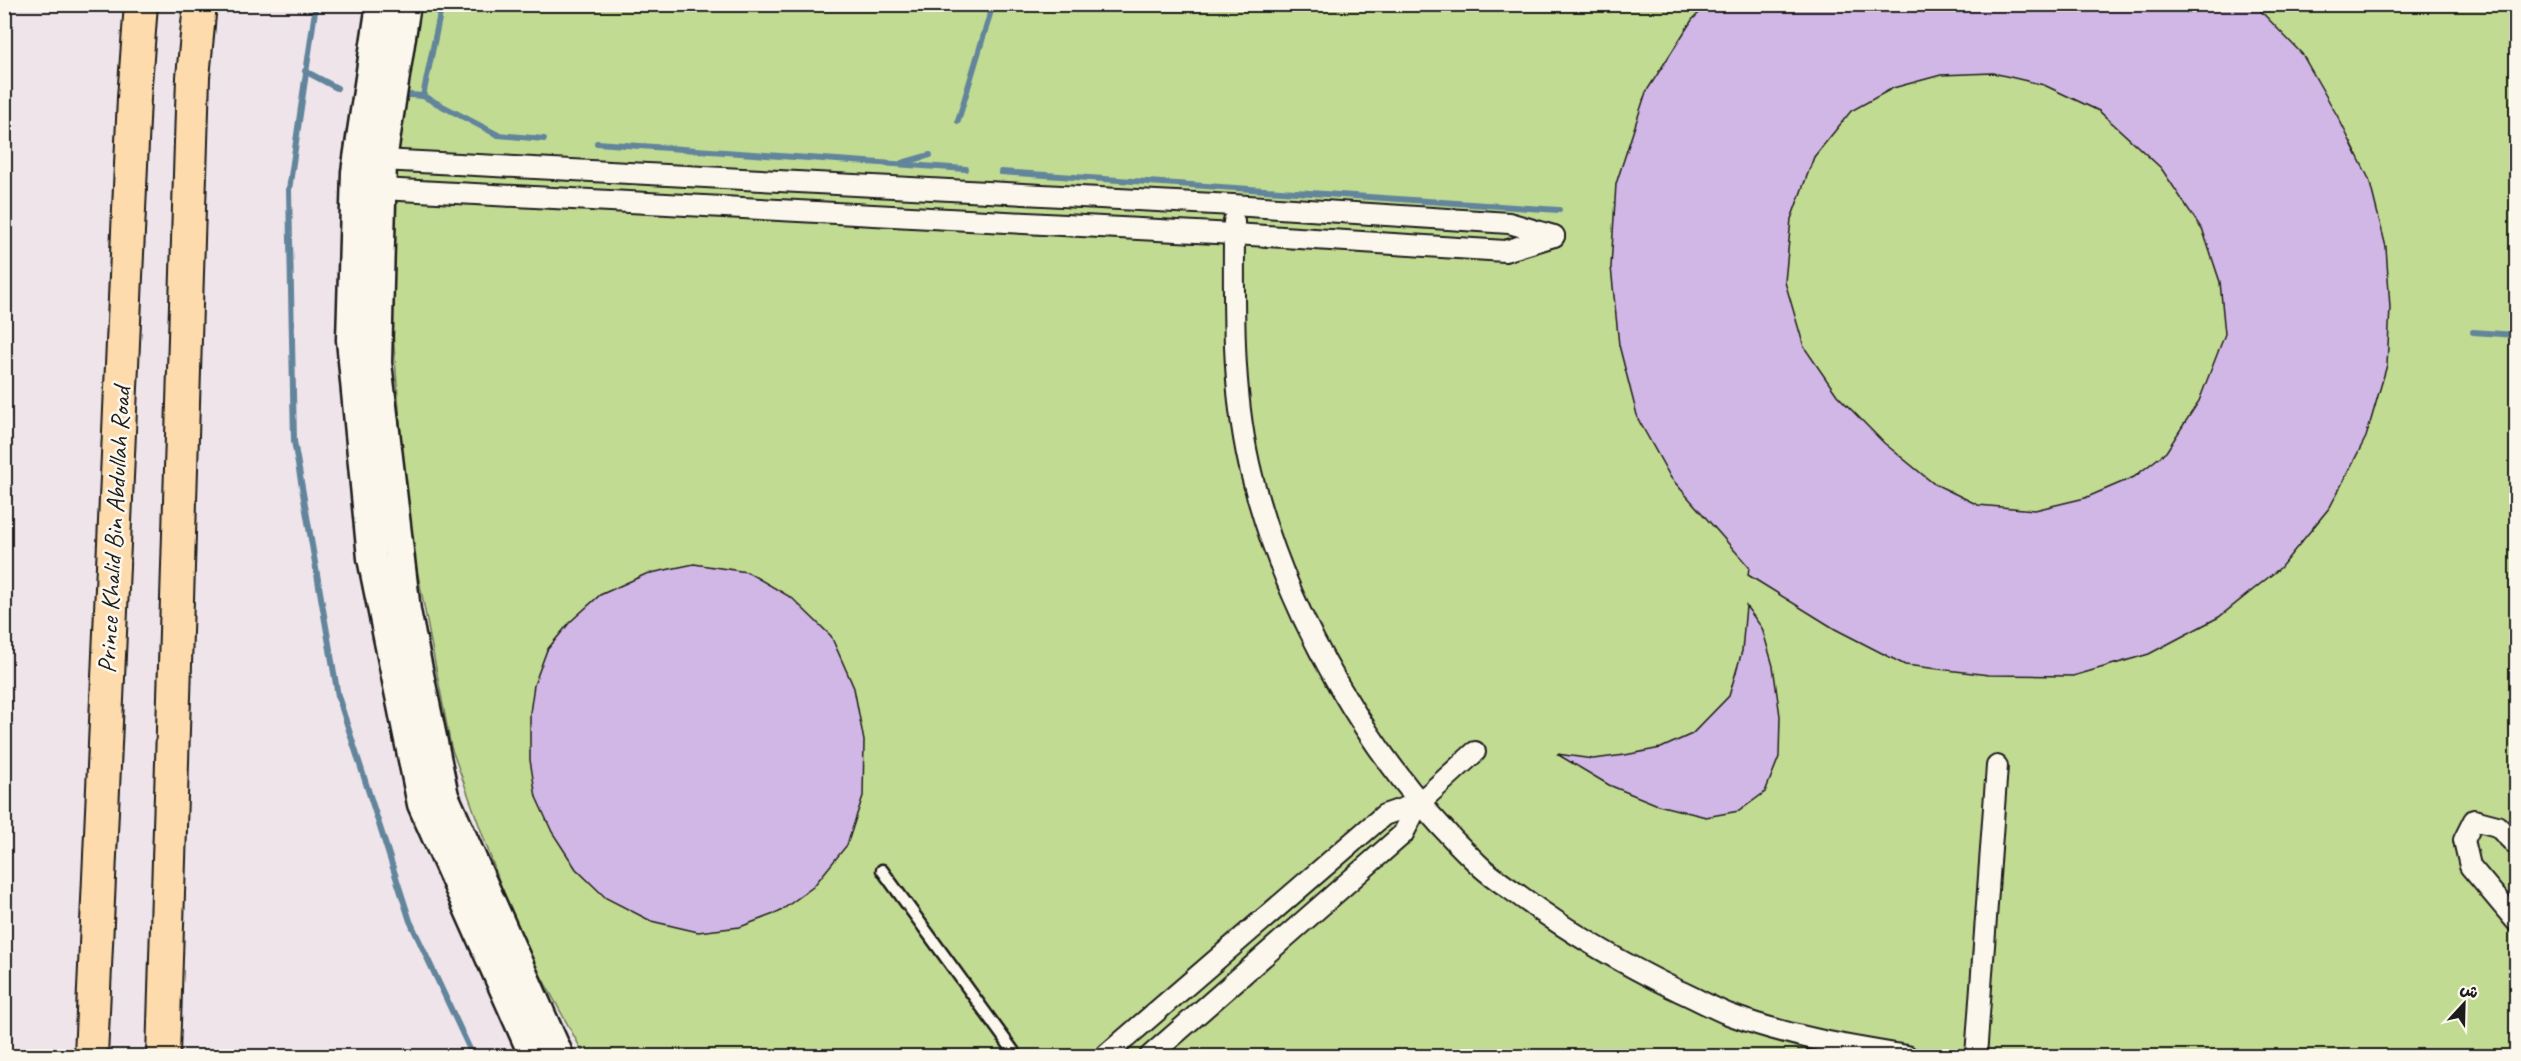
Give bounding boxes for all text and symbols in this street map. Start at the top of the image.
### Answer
street label: Prince Khalid Bin Abdullah Road [90,382,138,674]
north arrow [2434,974,2494,1034]
text: ش [2457,978,2481,1004]

